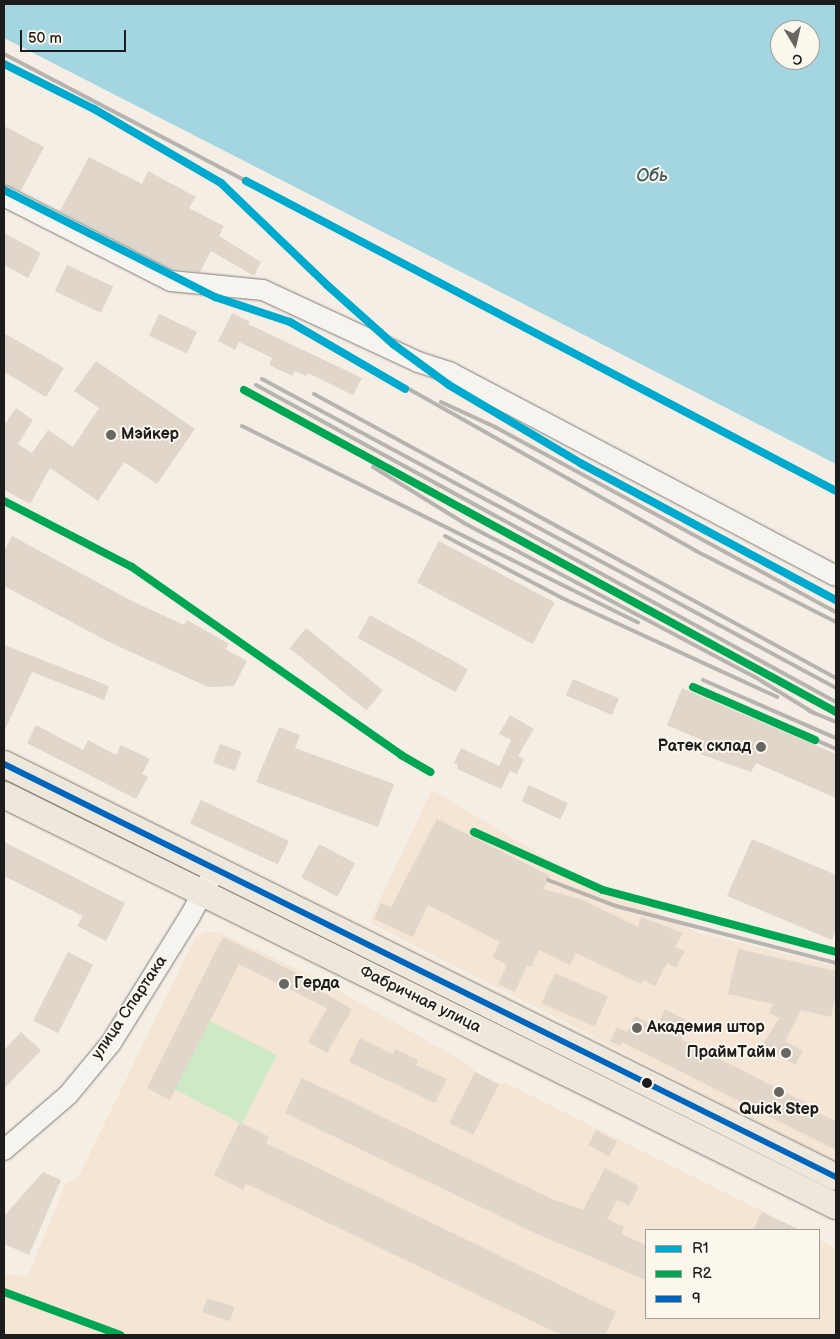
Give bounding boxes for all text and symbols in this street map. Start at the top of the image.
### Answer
scale bar [22,20,129,52]
north arrow [770,20,820,70]
text: 50 m [28,29,62,48]
text: С [791,50,803,68]
water label: Обь [636,165,668,187]
place label: Мэйкер [121,425,179,445]
marker: Мэйкер [105,429,117,441]
place label: Ратек склад [658,737,751,757]
marker: Ратек склад [755,741,767,753]
street label: улица Спартака [88,952,172,1064]
street label: Фабричная улица [356,962,484,1038]
place label: Герда [294,974,340,994]
marker: Герда [278,978,290,990]
place label: Академия штор [647,1018,765,1038]
marker: Академия штор [631,1022,643,1034]
place label: ПраймТайм [686,1043,776,1063]
marker: ПраймТайм [780,1047,792,1059]
unlabelled marker [642,1078,652,1088]
marker: Quick Step [773,1086,785,1098]
place label: Quick Step [739,1100,819,1120]
legend [645,1229,820,1319]
text: R1 [692,1239,708,1258]
text: R2 [692,1264,712,1283]
text: 9 [692,1289,701,1308]

